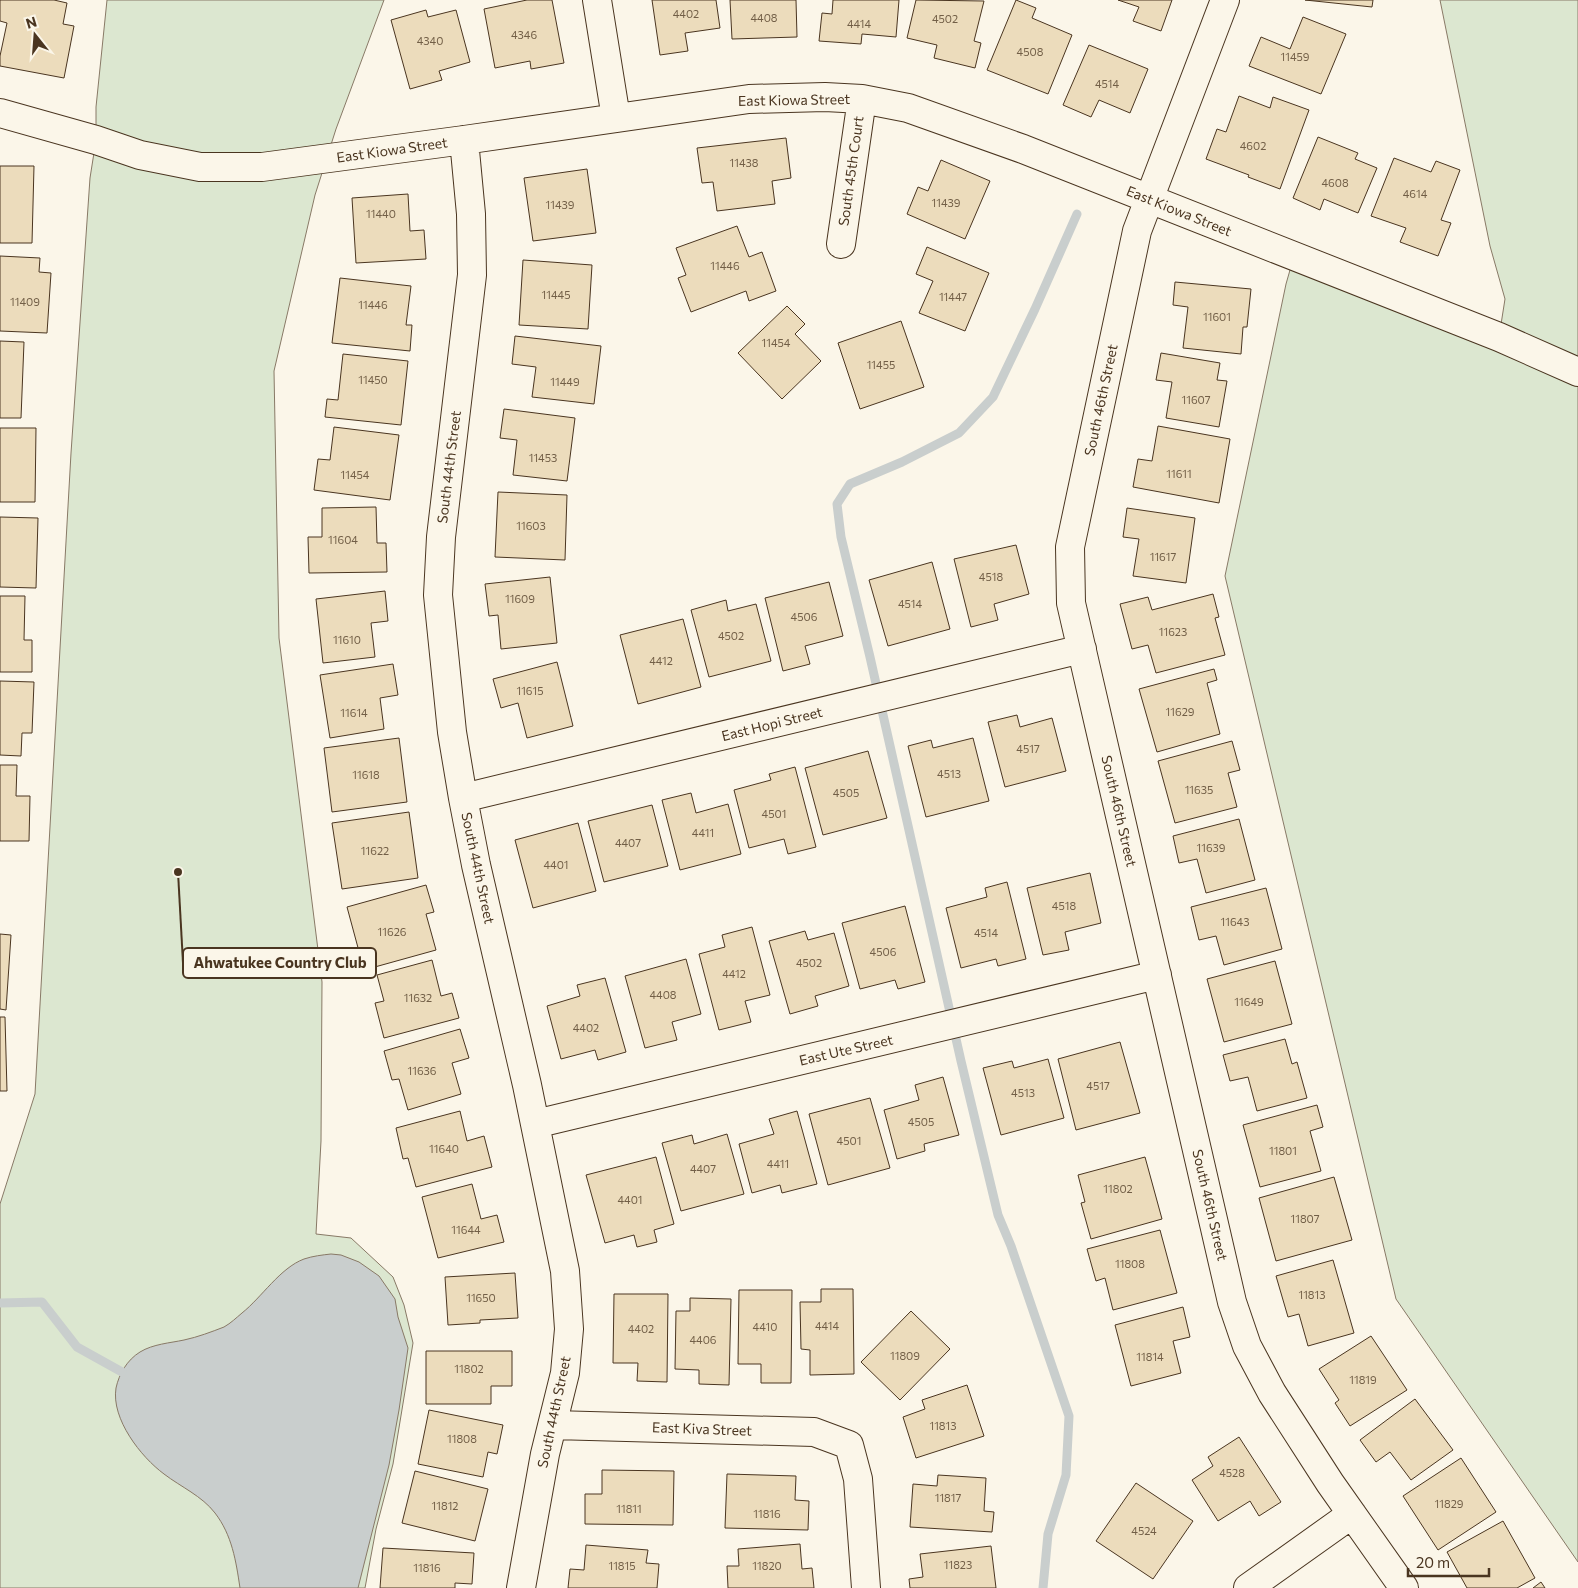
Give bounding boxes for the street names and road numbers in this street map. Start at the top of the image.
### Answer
street label: East Kiowa Street [738,90,850,109]
street label: South 45th Court [834,115,867,227]
street label: East Kiowa Street [335,133,449,166]
street label: East Kiowa Street [1124,182,1235,240]
street label: South 46th Street [1080,342,1121,457]
street label: South 44th Street [433,409,464,524]
street label: East Hopi Street [720,703,824,744]
street label: South 46th Street [1098,754,1141,868]
street label: South 44th Street [458,811,499,925]
street label: East Ute Street [797,1030,895,1069]
street label: South 46th Street [1189,1148,1232,1262]
street label: South 44th Street [533,1354,574,1469]
street label: East Kiva Street [652,1418,753,1439]

